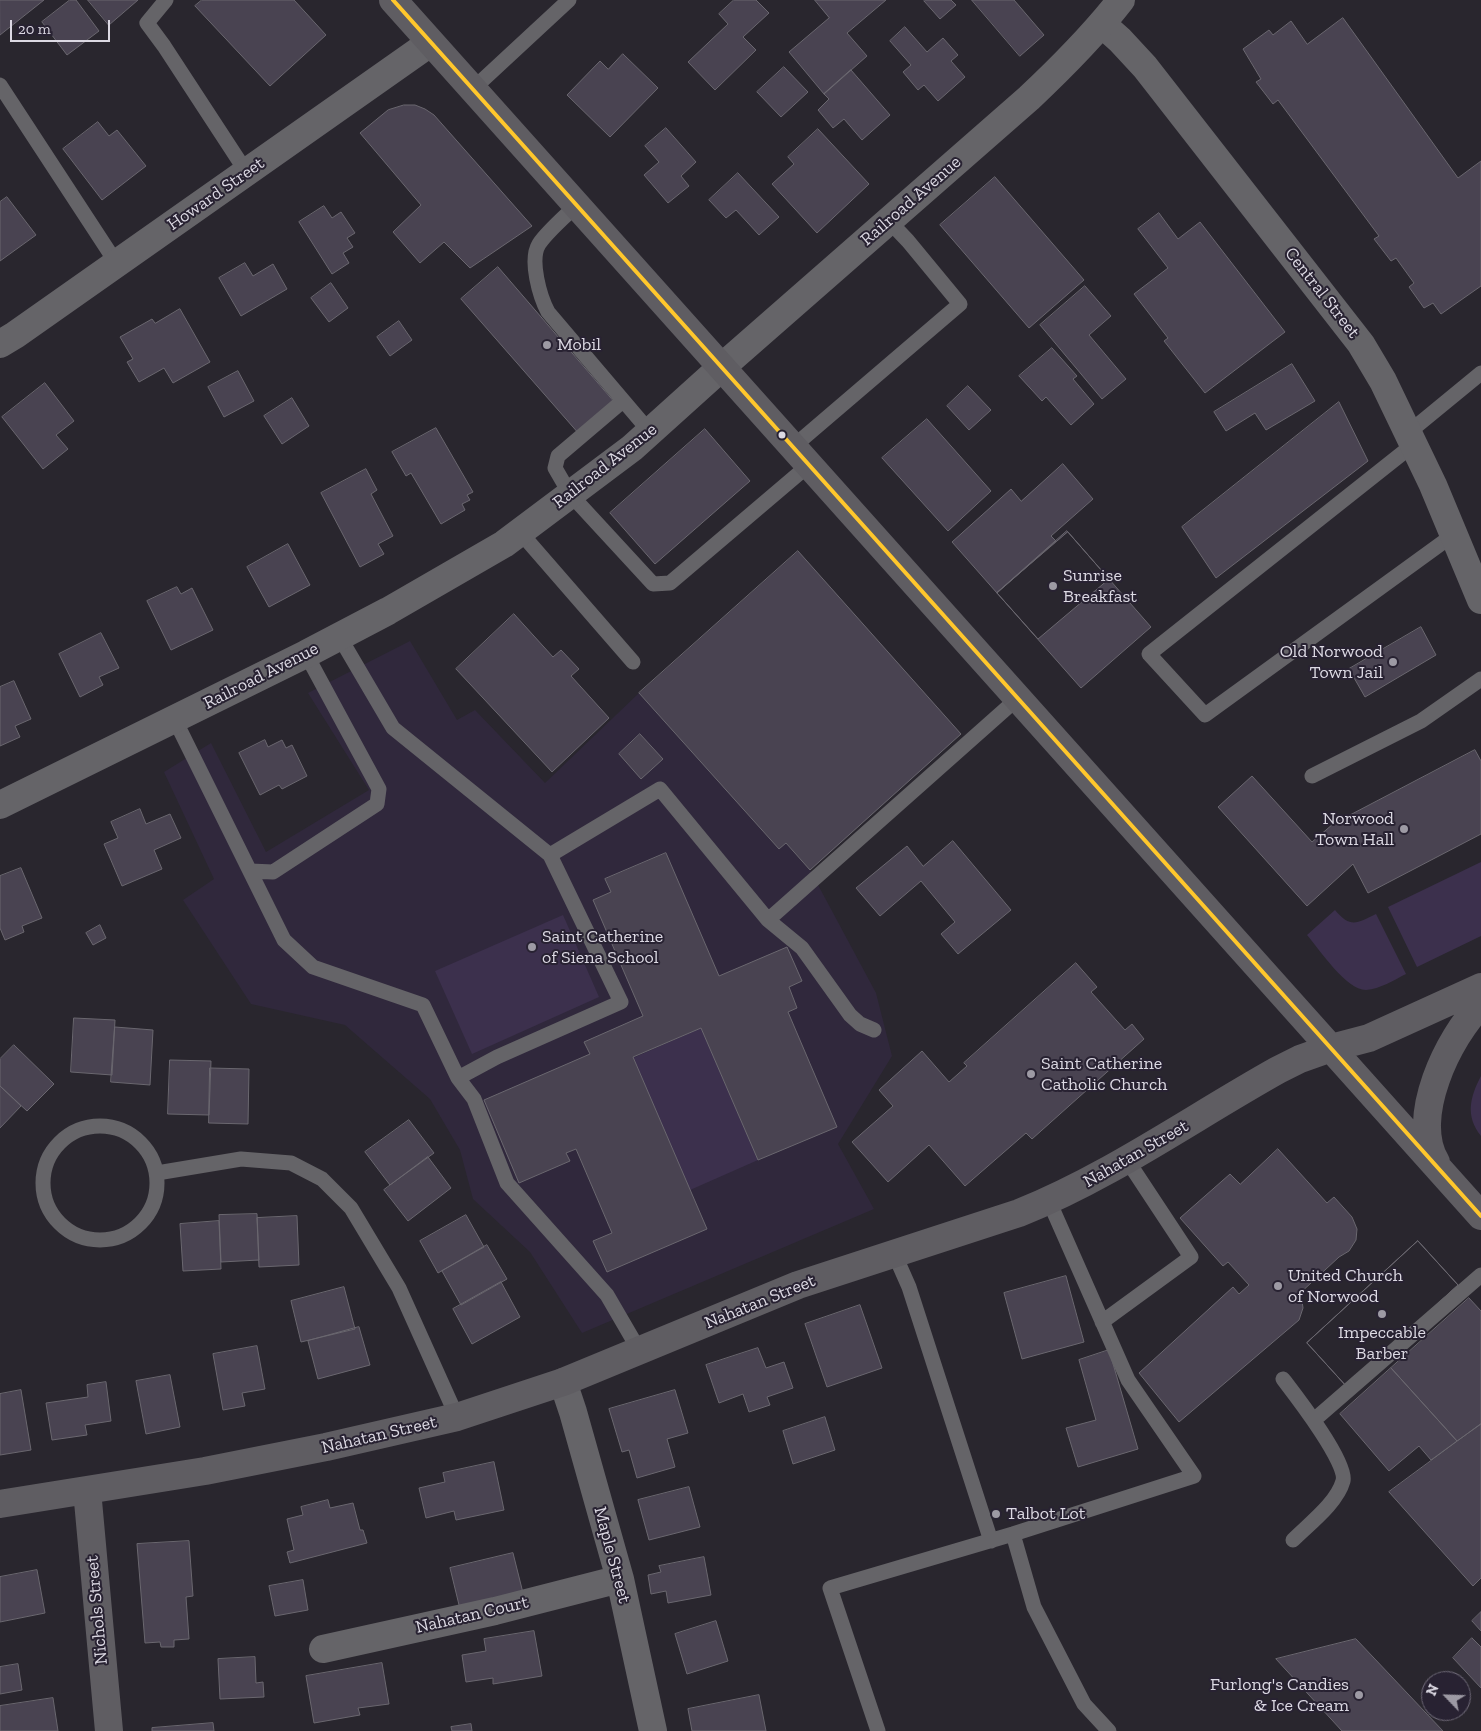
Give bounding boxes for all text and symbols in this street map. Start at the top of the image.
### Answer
scale bar [12,10,112,42]
text: 20 m [18,20,51,38]
street label: Railroad Avenue [856,151,966,251]
street label: Howard Street [163,153,269,235]
street label: Central Street [1280,243,1364,343]
place label: Mobil [557,334,601,356]
marker: Mobil [541,339,553,351]
street label: Railroad Avenue [549,419,661,513]
unlabelled marker [777,430,787,440]
place label: Sunrise Breakfast [1063,565,1137,608]
marker: Sunrise Breakfast [1047,580,1059,592]
street label: Railroad Avenue [200,638,322,714]
place label: Old Norwood Town Jail [1280,641,1383,684]
marker: Old Norwood Town Jail [1387,656,1399,668]
place label: Norwood Town Hall [1315,808,1394,851]
marker: Norwood Town Hall [1398,823,1410,835]
place label: Saint Catherine of Siena School [542,926,663,969]
marker: Saint Catherine of Siena School [526,941,538,953]
place label: Saint Catherine Catholic Church [1041,1053,1167,1096]
marker: Saint Catherine Catholic Church [1025,1068,1037,1080]
street label: Nahatan Street [1080,1115,1192,1193]
place label: United Church of Norwood [1288,1265,1403,1308]
street label: Nahatan Street [701,1270,819,1334]
marker: United Church of Norwood [1272,1280,1284,1292]
marker: Impeccable Barber [1376,1308,1388,1320]
place label: Impeccable Barber [1338,1322,1426,1365]
street label: Nahatan Street [319,1411,439,1459]
place label: Talbot Lot [1006,1503,1085,1525]
street label: Maple Street [589,1504,635,1606]
marker: Talbot Lot [990,1508,1002,1520]
street label: Nichols Street [81,1554,113,1666]
street label: Nahatan Court [413,1592,531,1638]
north arrow [1421,1671,1471,1721]
place label: Furlong's Candies & Ice Cream [1210,1674,1349,1716]
text: N [1423,1682,1443,1698]
marker: Furlong's Candies & Ice Cream [1353,1689,1365,1701]

